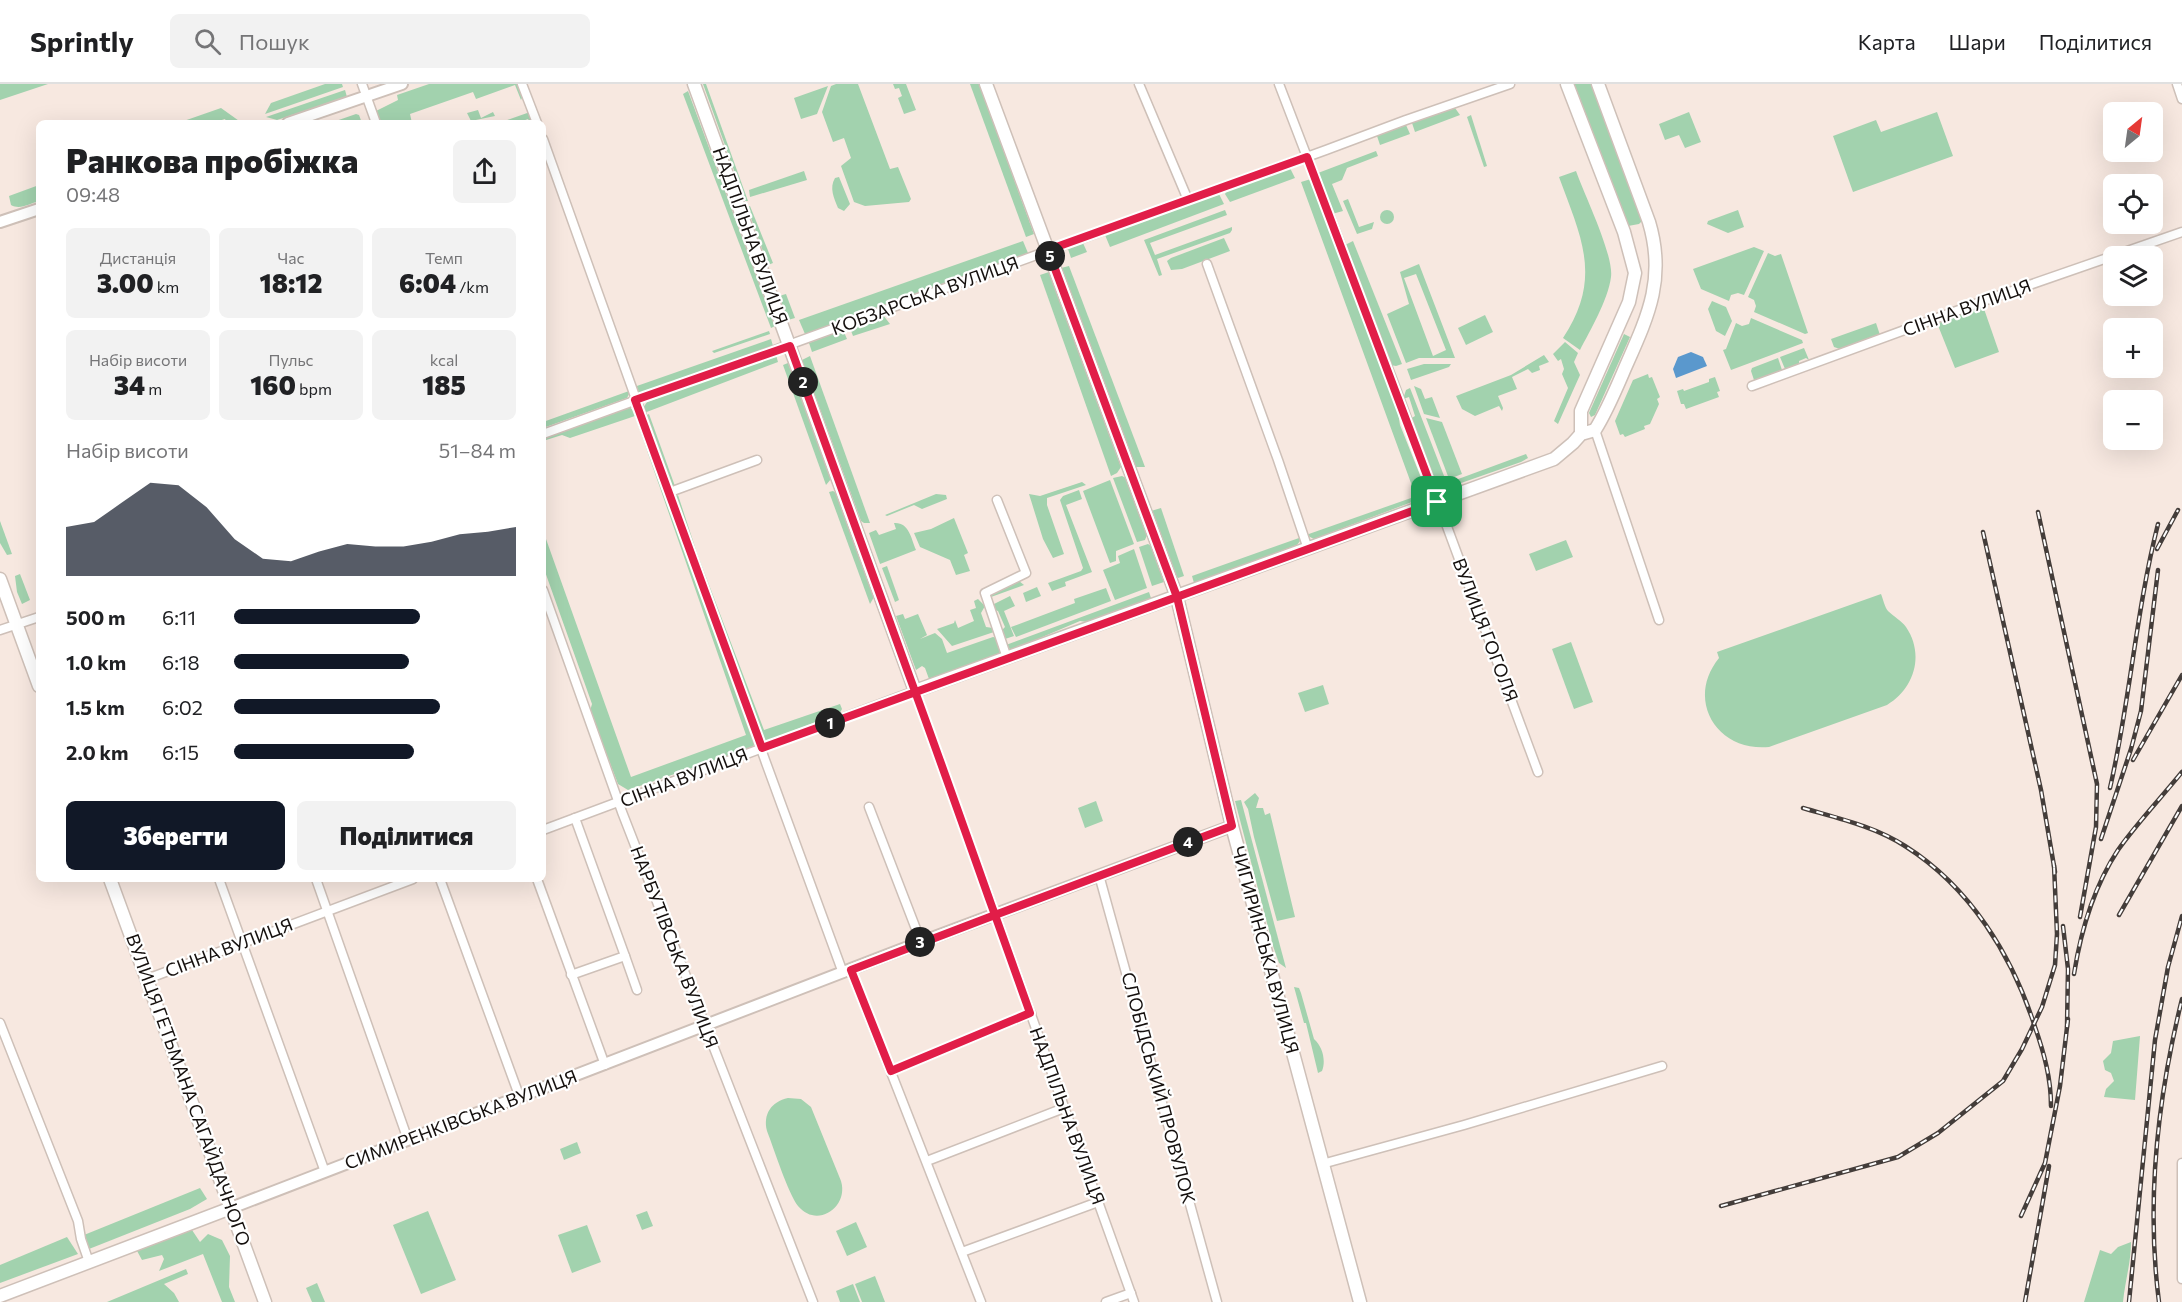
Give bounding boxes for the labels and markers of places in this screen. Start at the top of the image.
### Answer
pin: 5 [1035,241,1065,271]
pin: 2 [788,367,818,397]
pin [1411,476,1462,527]
pin: 1 [815,708,845,738]
pin: 4 [1173,827,1203,857]
pin: 3 [905,927,935,957]

